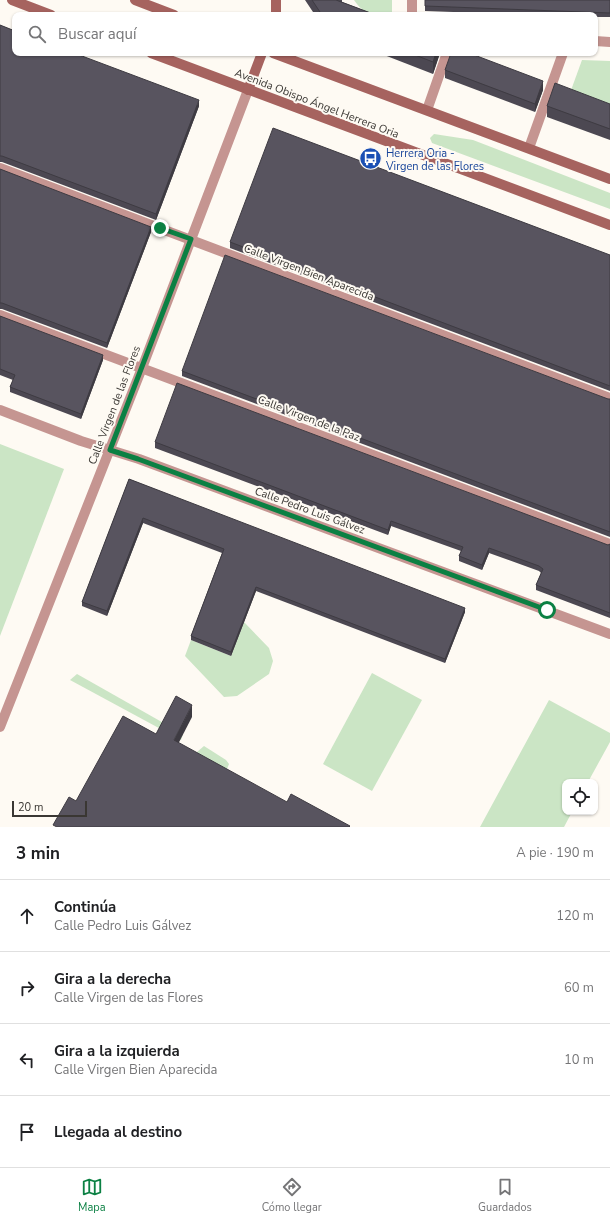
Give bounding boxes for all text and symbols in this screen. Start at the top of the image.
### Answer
search box [12,12,598,56]
icon: search [26,23,48,45]
text: Buscar aquí [58,24,136,44]
street label: Avenida Obispo Ángel Herrera Oria [232,64,402,142]
bus stop icon: Herrera Oria - Virgen de las Flores [358,146,384,172]
place label: Herrera Oria - Virgen de las Flores [385,146,484,174]
route end [151,219,169,237]
street label: Calle Virgen Bien Aparecida [242,241,376,304]
street label: Calle Virgen de las Flores [85,344,144,467]
street label: Calle Virgen de la Paz [256,392,362,445]
street label: Calle Pedro Luis Gálvez [253,484,367,537]
route start [538,601,556,619]
map controls [562,779,598,815]
button: locate [562,779,598,815]
scale bar [12,799,87,818]
text: 20 m [18,800,43,815]
text: 3 min [16,842,60,865]
text: A pie · 190 m [516,844,594,862]
text: Continúa [54,897,116,917]
icon: ahead [16,905,38,927]
text: 120 m [556,907,594,925]
text: Calle Pedro Luis Gálvez [54,917,191,935]
text: Gira a la derecha [54,969,171,989]
icon: right [16,977,38,999]
text: 60 m [564,979,594,997]
text: Calle Virgen de las Flores [54,989,203,1007]
text: Gira a la izquierda [54,1041,180,1061]
icon: left [16,1049,38,1071]
text: 10 m [564,1051,594,1069]
text: Calle Virgen Bien Aparecida [54,1061,218,1079]
icon: arrive [16,1121,38,1143]
text: Llegada al destino [54,1122,182,1142]
tab: Mapa [78,1176,106,1215]
tab: Cómo llegar [262,1176,322,1215]
tab: Guardados [478,1176,532,1215]

